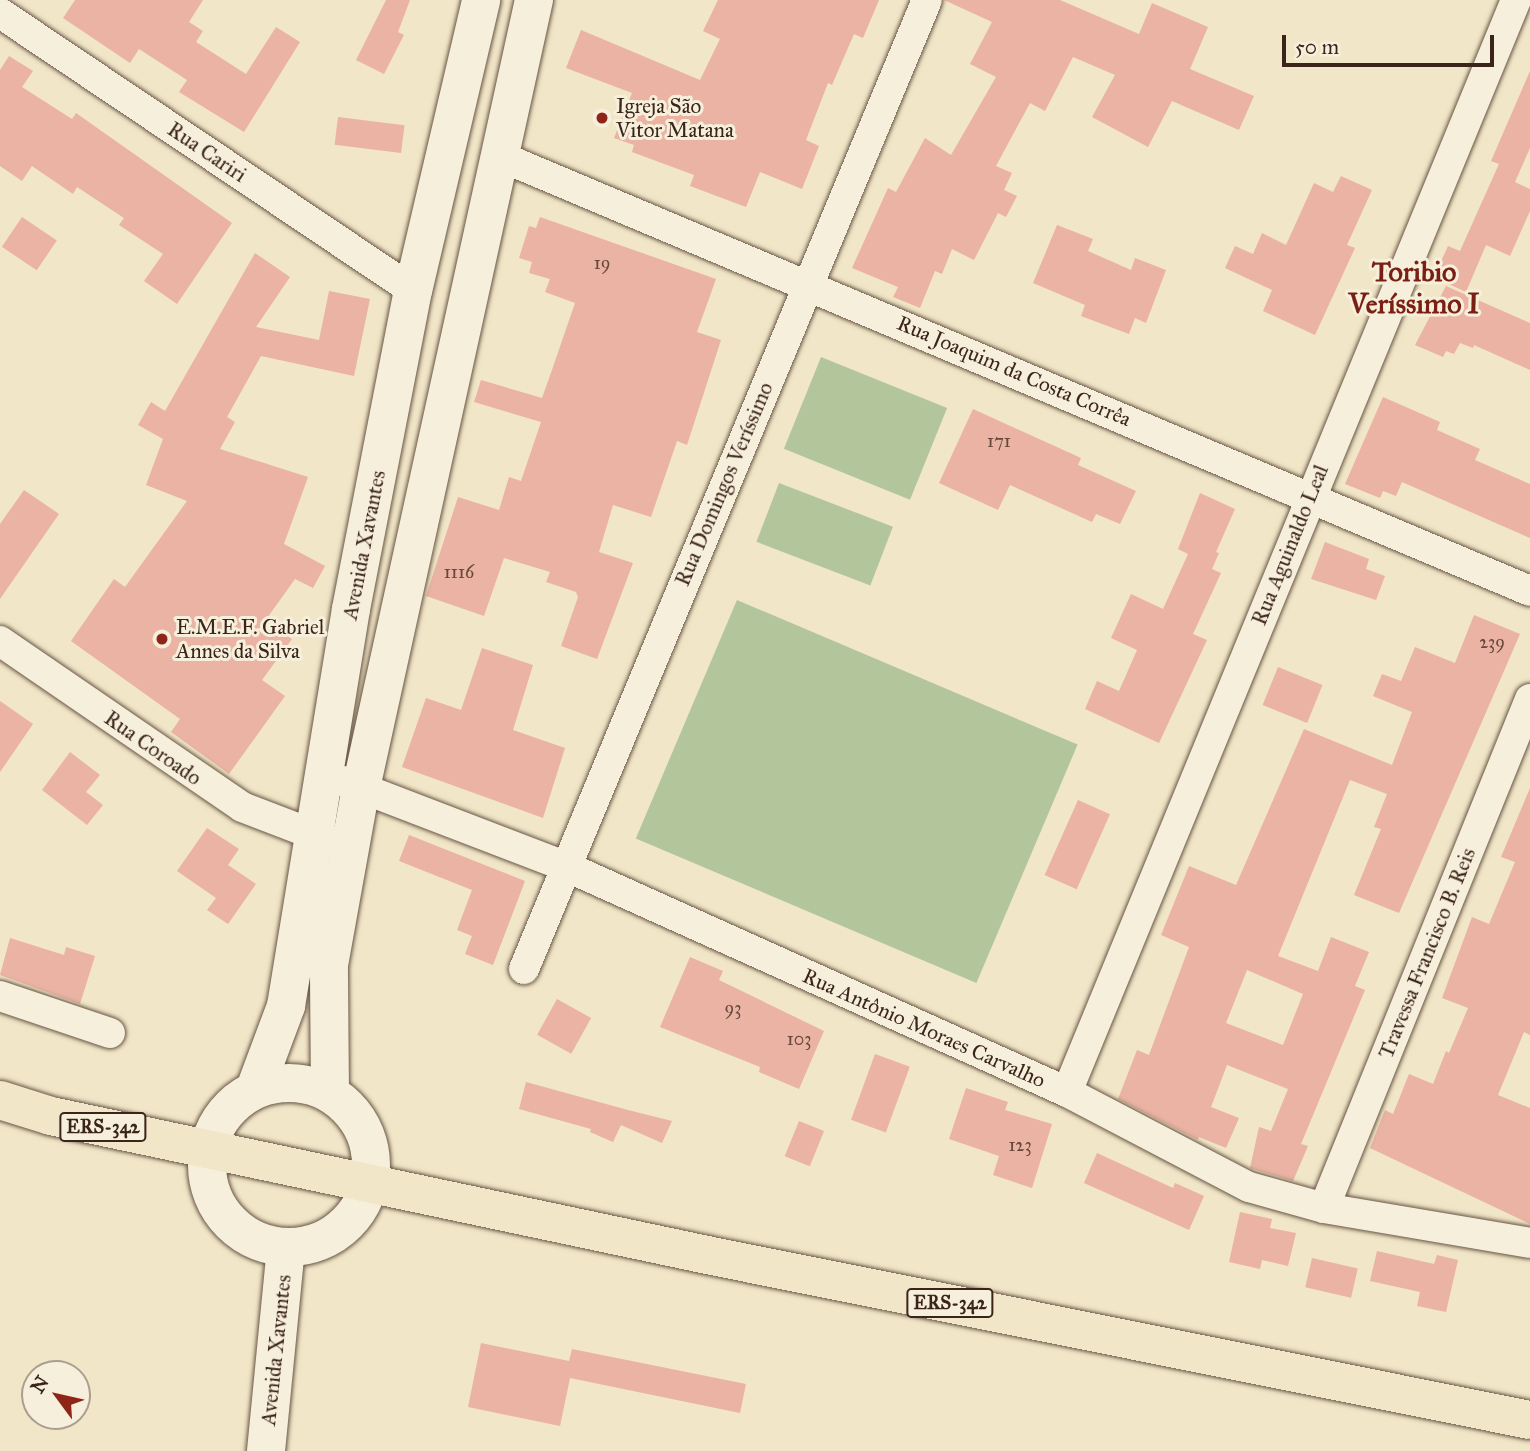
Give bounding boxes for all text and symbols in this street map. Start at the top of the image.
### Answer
scale bar [1285,21,1497,65]
text: 50 m [1295,34,1339,60]
place label: Igreja São Vitor Matana [616,93,734,143]
marker: Igreja São Vitor Matana [594,110,610,126]
street label: Rua Cariri [163,116,251,188]
house number: 19 [594,252,610,274]
district label: Toribio Veríssimo I [1348,255,1480,321]
street label: Rua Joaquim da Costa Corrêa [893,310,1135,432]
street label: Rua Domingos Veríssimo [670,378,778,590]
house number: 171 [987,430,1011,452]
street label: Rua Aguinaldo Leal [1246,461,1334,629]
street label: Avenida Xavantes [337,468,391,622]
house number: 1116 [444,561,474,583]
place label: E.M.E.F. Gabriel Annes da Silva [176,614,324,664]
marker: E.M.E.F. Gabriel Annes da Silva [154,631,170,647]
house number: 239 [1479,631,1505,653]
street label: Rua Coroado [100,705,206,791]
street label: Travessa Francisco B. Reis [1373,844,1481,1062]
street label: Rua Antônio Moraes Carvalho [799,963,1049,1093]
house number: 93 [725,997,741,1019]
house number: 103 [787,1028,811,1050]
road number: ERS-342 [59,1112,147,1142]
house number: 123 [1008,1134,1032,1156]
street label: Avenida Xavantes [256,1273,296,1427]
road number: ERS-342 [906,1288,994,1318]
north arrow [21,1360,91,1430]
text: N [26,1371,54,1397]

